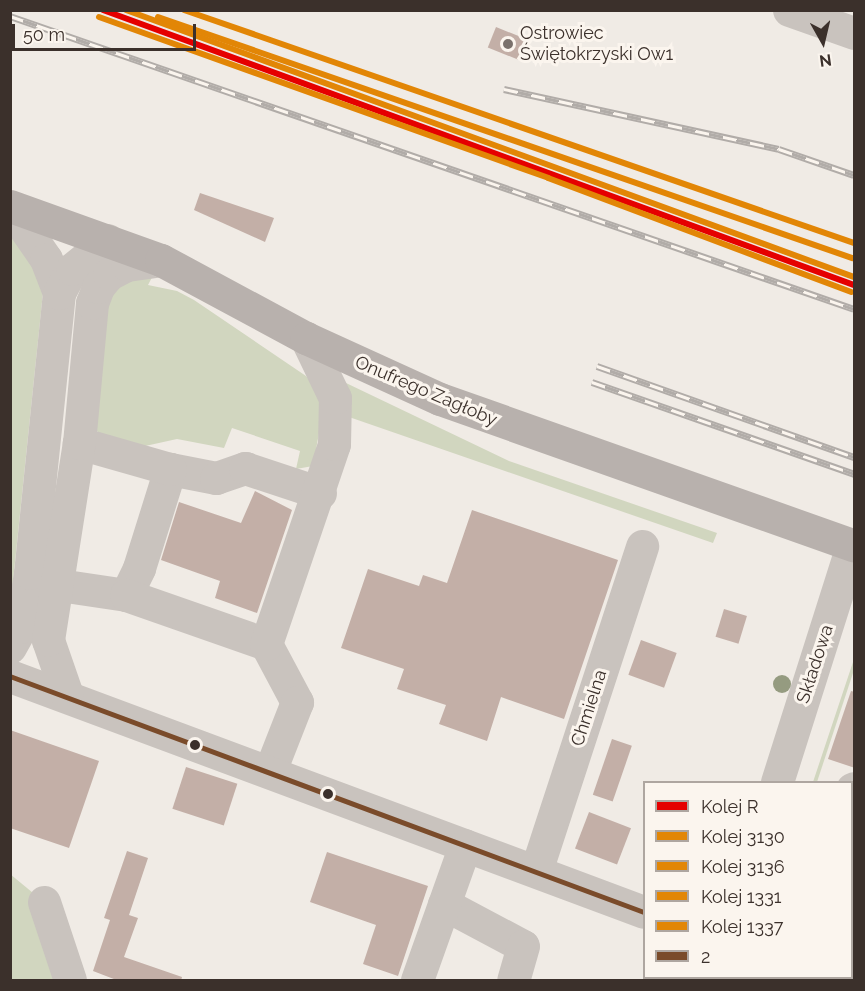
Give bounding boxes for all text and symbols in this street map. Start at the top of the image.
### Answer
scale bar [15,12,200,50]
north arrow [793,12,853,72]
place label: Ostrowiec Świętokrzyski Ow1 [520,23,673,66]
text: 50 m [23,24,65,45]
marker: Ostrowiec Świętokrzyski Ow1 [501,37,515,51]
text: N [818,50,833,71]
street label: Onufrego Zagłoby [352,351,500,431]
street label: Składowa [792,622,838,706]
street label: Chmielna [567,667,611,749]
unlabelled marker [189,739,201,751]
legend [643,781,853,979]
unlabelled marker [322,788,334,800]
text: Kolej R [701,796,759,817]
text: Kolej 3130 [701,826,785,847]
text: Kolej 3136 [701,856,785,877]
text: Kolej 1331 [701,886,781,907]
text: Kolej 1337 [701,916,783,937]
text: 2 [701,946,710,967]

